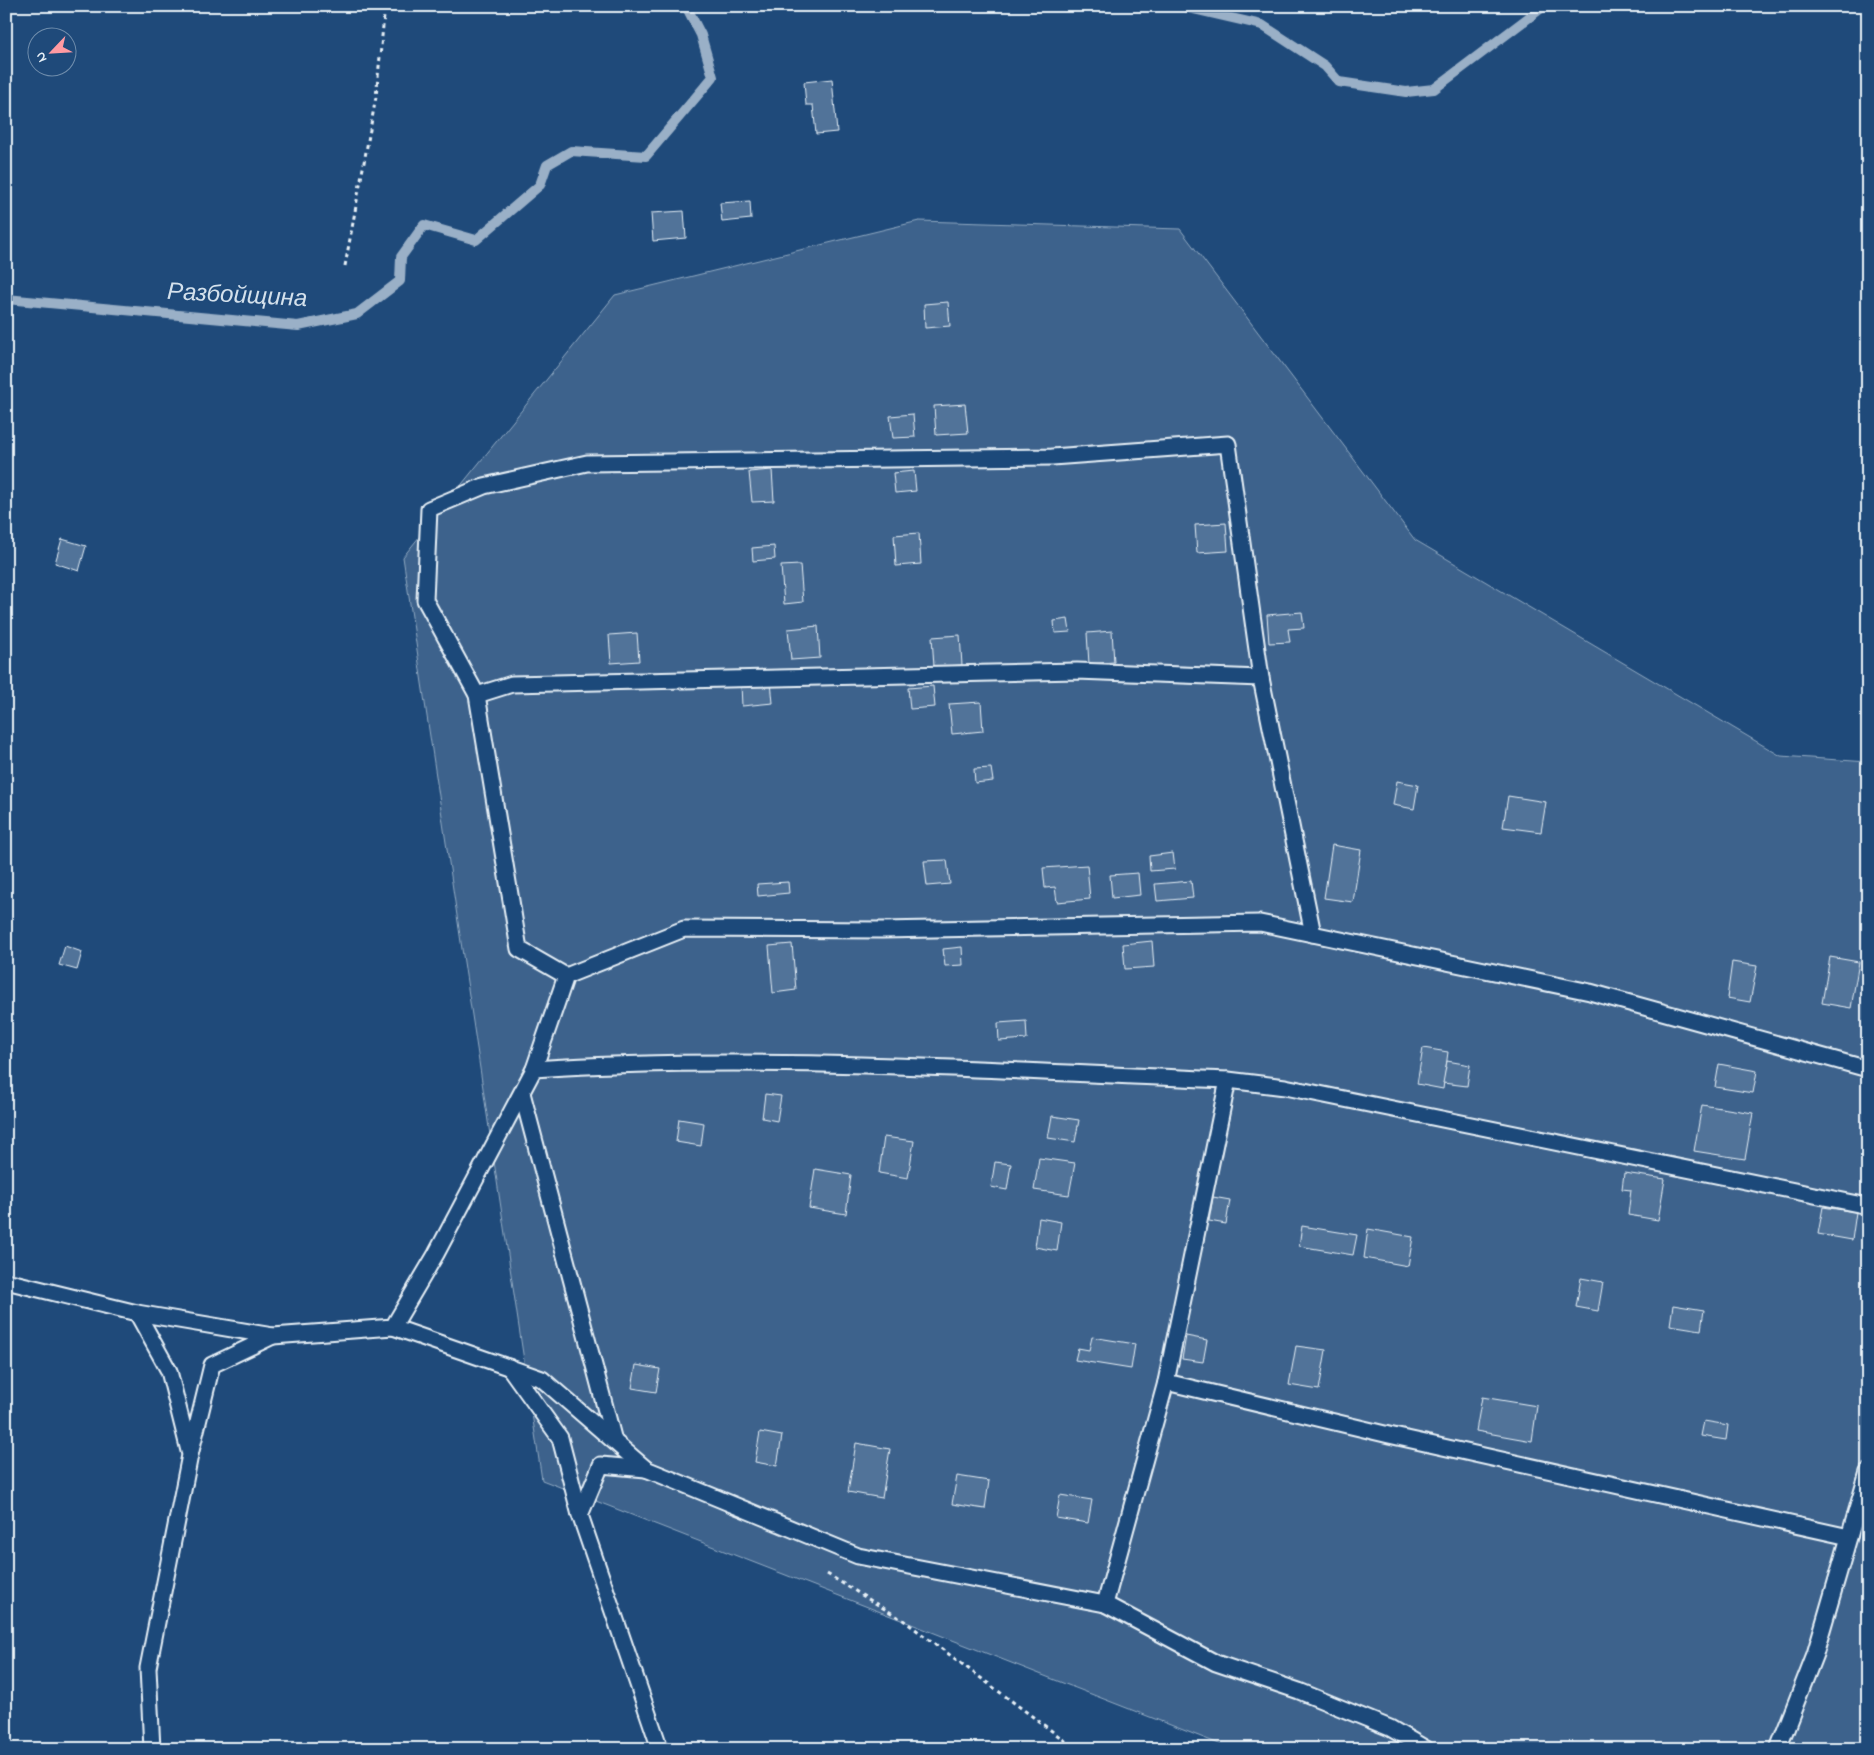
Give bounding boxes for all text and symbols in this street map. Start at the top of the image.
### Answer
north arrow [28,28,78,78]
text: N [30,48,53,66]
water label: Разбойщина [166,276,308,318]

